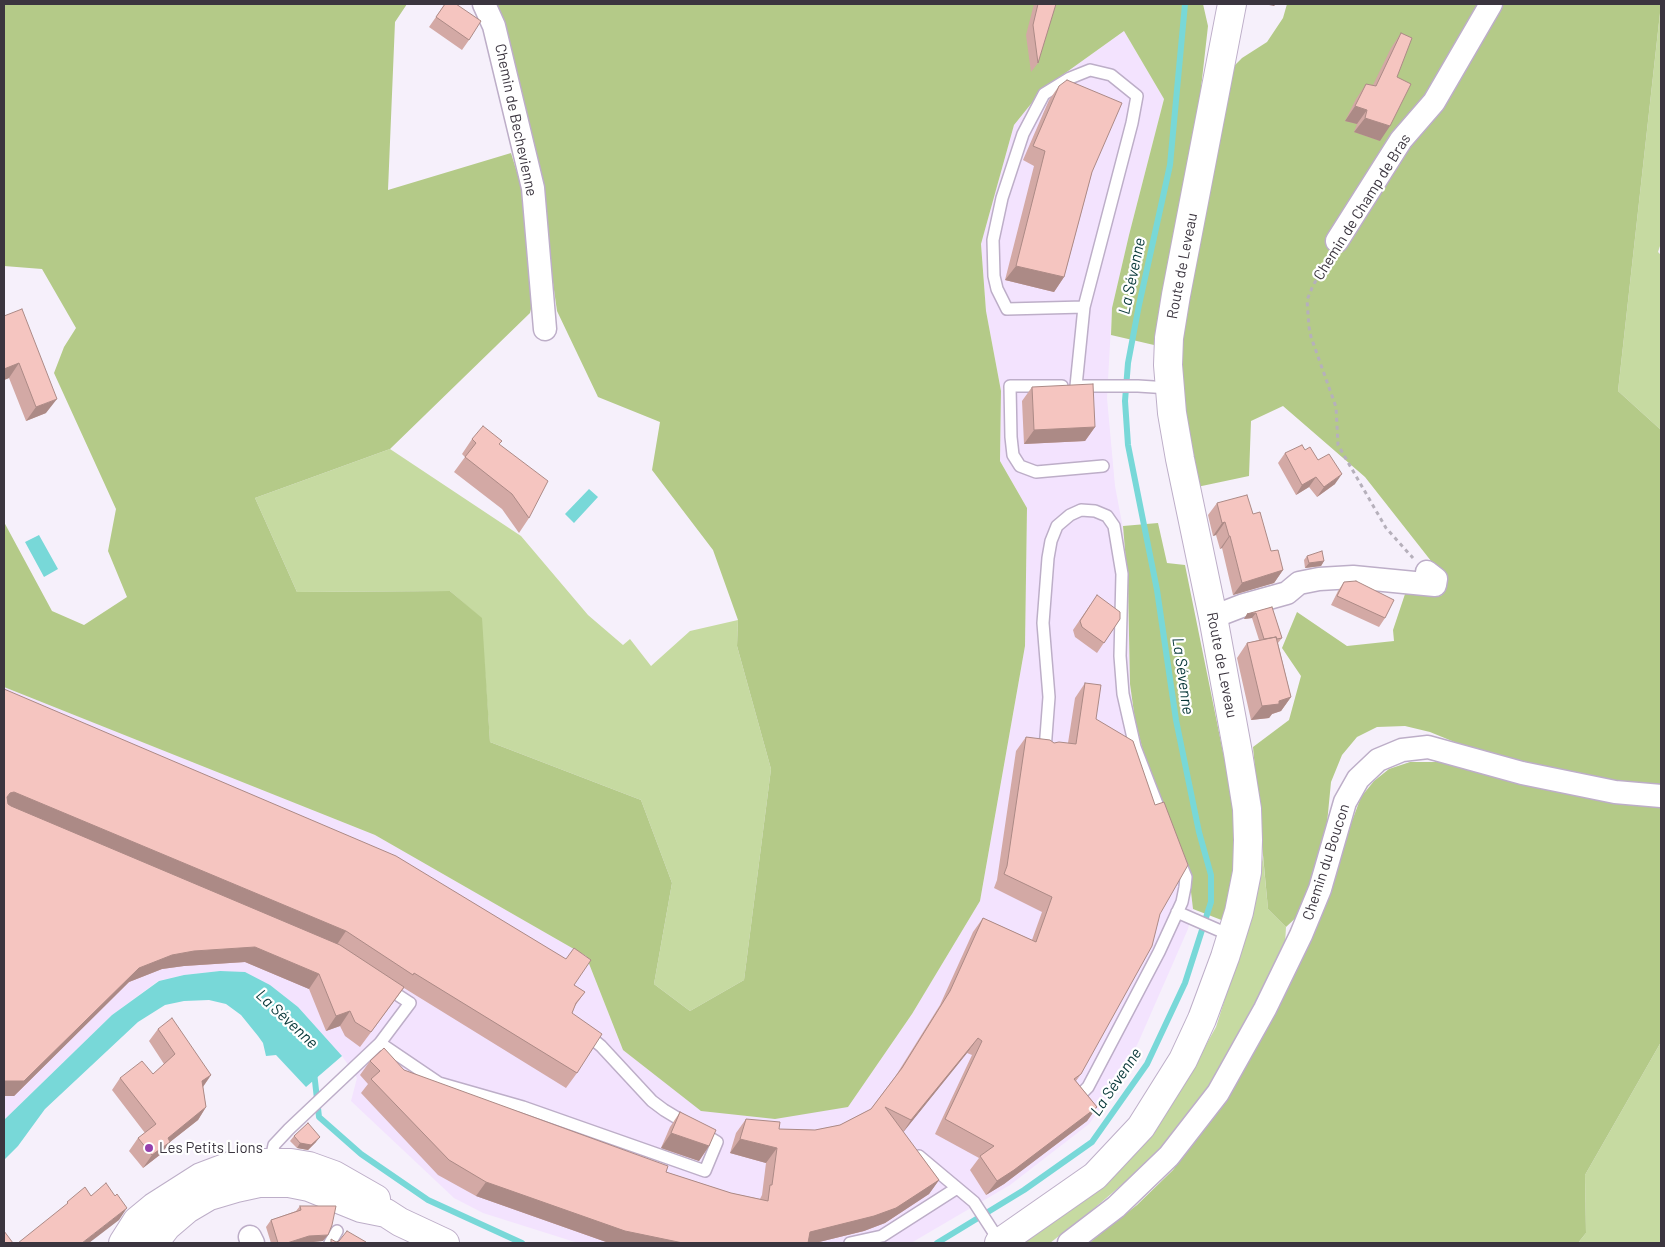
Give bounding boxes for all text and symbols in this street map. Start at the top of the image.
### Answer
street label: Chemin de Bechevienne [491,42,541,198]
street label: Chemin de Champ de Bras [1310,131,1414,283]
street label: Route de Leveau [1163,211,1201,321]
water label: La Sévenne [1115,236,1149,316]
street label: Route de Leveau [1203,610,1241,720]
water label: La Sévenne [1168,636,1198,716]
street label: Chemin du Boucon [1299,802,1353,922]
water label: La Sévenne [252,985,322,1053]
water label: La Sévenne [1086,1044,1146,1120]
place label: Les Petits Lions [159,1139,263,1157]
marker: Les Petits Lions [143,1142,155,1154]

